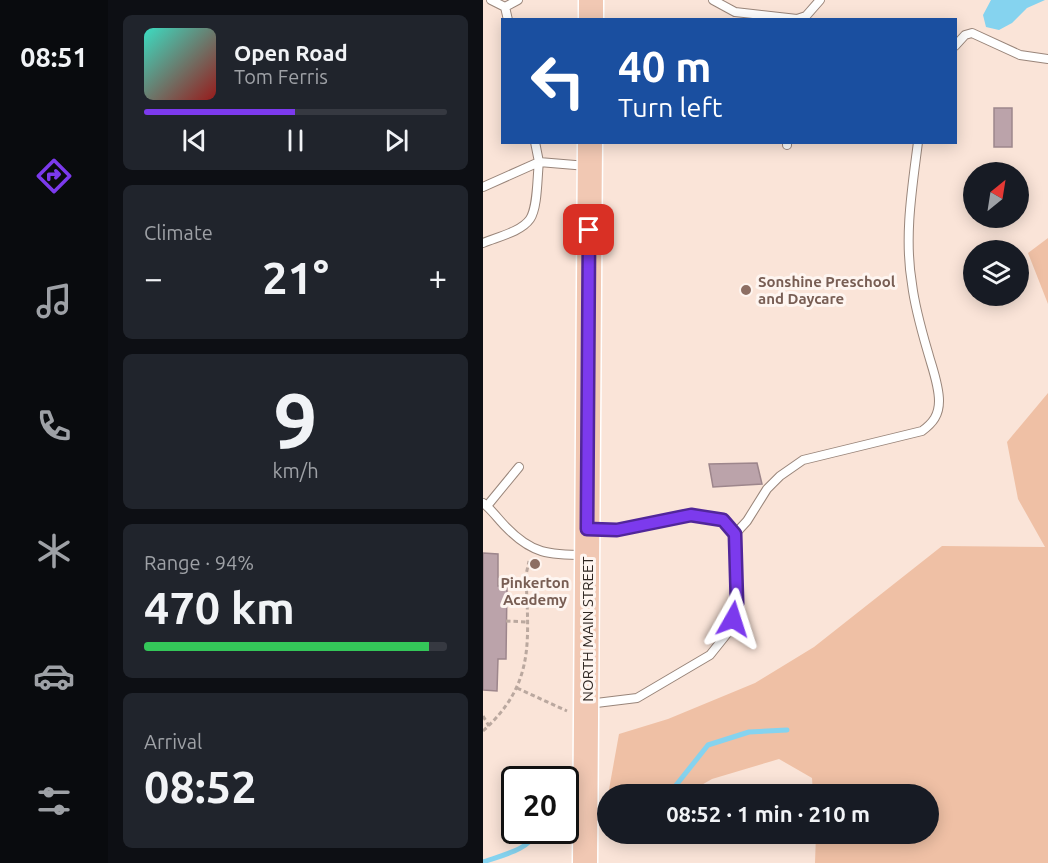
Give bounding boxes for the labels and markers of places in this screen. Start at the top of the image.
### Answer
pin [563,204,614,255]
place label: Sonshine Preschool and Daycare [758,273,896,307]
marker: Sonshine Preschool and Daycare [739,283,753,297]
marker: Pinkerton Academy [528,557,542,571]
place label: Pinkerton Academy [500,574,570,608]

